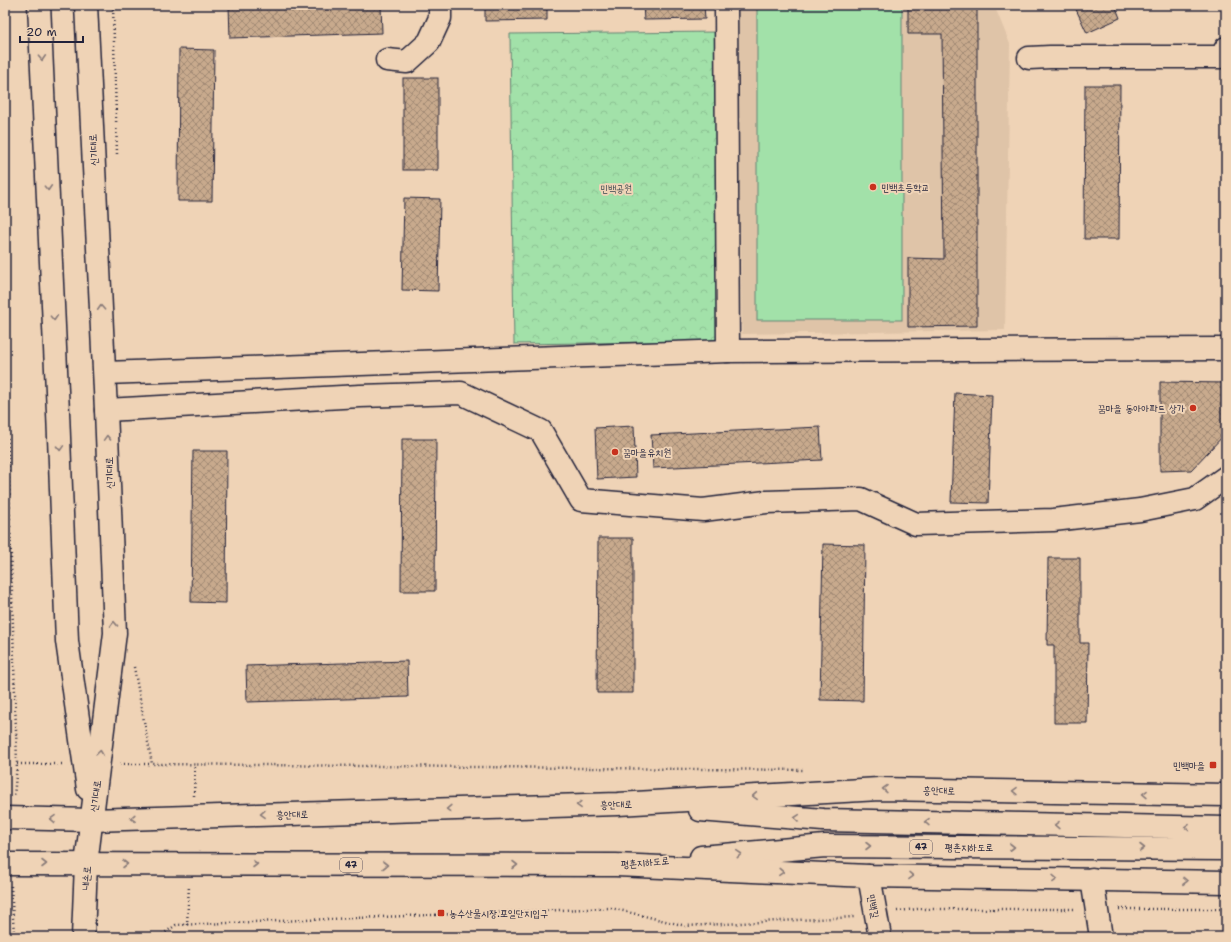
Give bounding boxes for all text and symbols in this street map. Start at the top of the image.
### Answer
scale bar [20,18,83,44]
text: 20 m [26,24,57,40]
one-way arrow [37,55,46,61]
street label: 신기대로 [86,134,101,166]
place label: 민백초등학교 [881,181,929,194]
park label: 민백공원 [600,182,632,195]
marker: 민백초등학교 [868,182,878,192]
one-way arrow [44,185,52,191]
one-way arrow [97,305,106,311]
one-way arrow [50,315,58,321]
place label: 꿈마을 동아아파트 상가 [1098,402,1185,415]
marker: 꿈마을 동아아파트 상가 [1188,403,1198,413]
one-way arrow [103,435,112,441]
one-way arrow [55,445,64,451]
place label: 꿈마을유치원 [623,446,671,459]
marker: 꿈마을유치원 [610,447,620,457]
street label: 신기대로 [102,457,117,489]
one-way arrow [110,621,119,627]
one-way arrow [95,750,104,756]
place label: 민백마을 [1173,759,1205,772]
marker: 민백마을 [1208,760,1218,770]
street label: 신기대로 [87,779,104,813]
street label: 흥안대로 [923,784,955,797]
one-way arrow [882,785,888,793]
one-way arrow [1012,787,1018,796]
one-way arrow [1142,789,1148,798]
one-way arrow [752,792,758,800]
street label: 흥안대로 [600,797,632,812]
one-way arrow [576,801,582,809]
one-way arrow [446,805,452,813]
street label: 흥안대로 [276,807,308,822]
one-way arrow [260,810,266,819]
one-way arrow [130,814,136,823]
one-way arrow [794,814,800,823]
one-way arrow [50,815,56,823]
one-way arrow [924,818,930,826]
one-way arrow [1054,821,1060,829]
one-way arrow [1184,823,1190,832]
road number: 47 [910,840,932,854]
street label: 평촌지하도로 [945,841,993,854]
one-way arrow [865,842,871,850]
one-way arrow [1009,843,1015,851]
one-way arrow [1139,844,1145,852]
one-way arrow [736,849,742,858]
street label: 평촌지하도로 [620,854,670,871]
road number: 47 [340,858,362,872]
one-way arrow [41,860,47,868]
one-way arrow [122,860,128,868]
one-way arrow [252,860,258,868]
one-way arrow [382,861,388,869]
one-way arrow [512,861,518,869]
street label: 내손로 [79,866,94,890]
one-way arrow [778,868,784,877]
one-way arrow [908,872,914,881]
one-way arrow [1052,875,1058,883]
one-way arrow [1182,877,1188,885]
street label: 민백길 [865,893,882,919]
place label: 농수산물시장.포일단지입구 [449,907,548,920]
marker: 농수산물시장.포일단지입구 [436,908,446,918]

